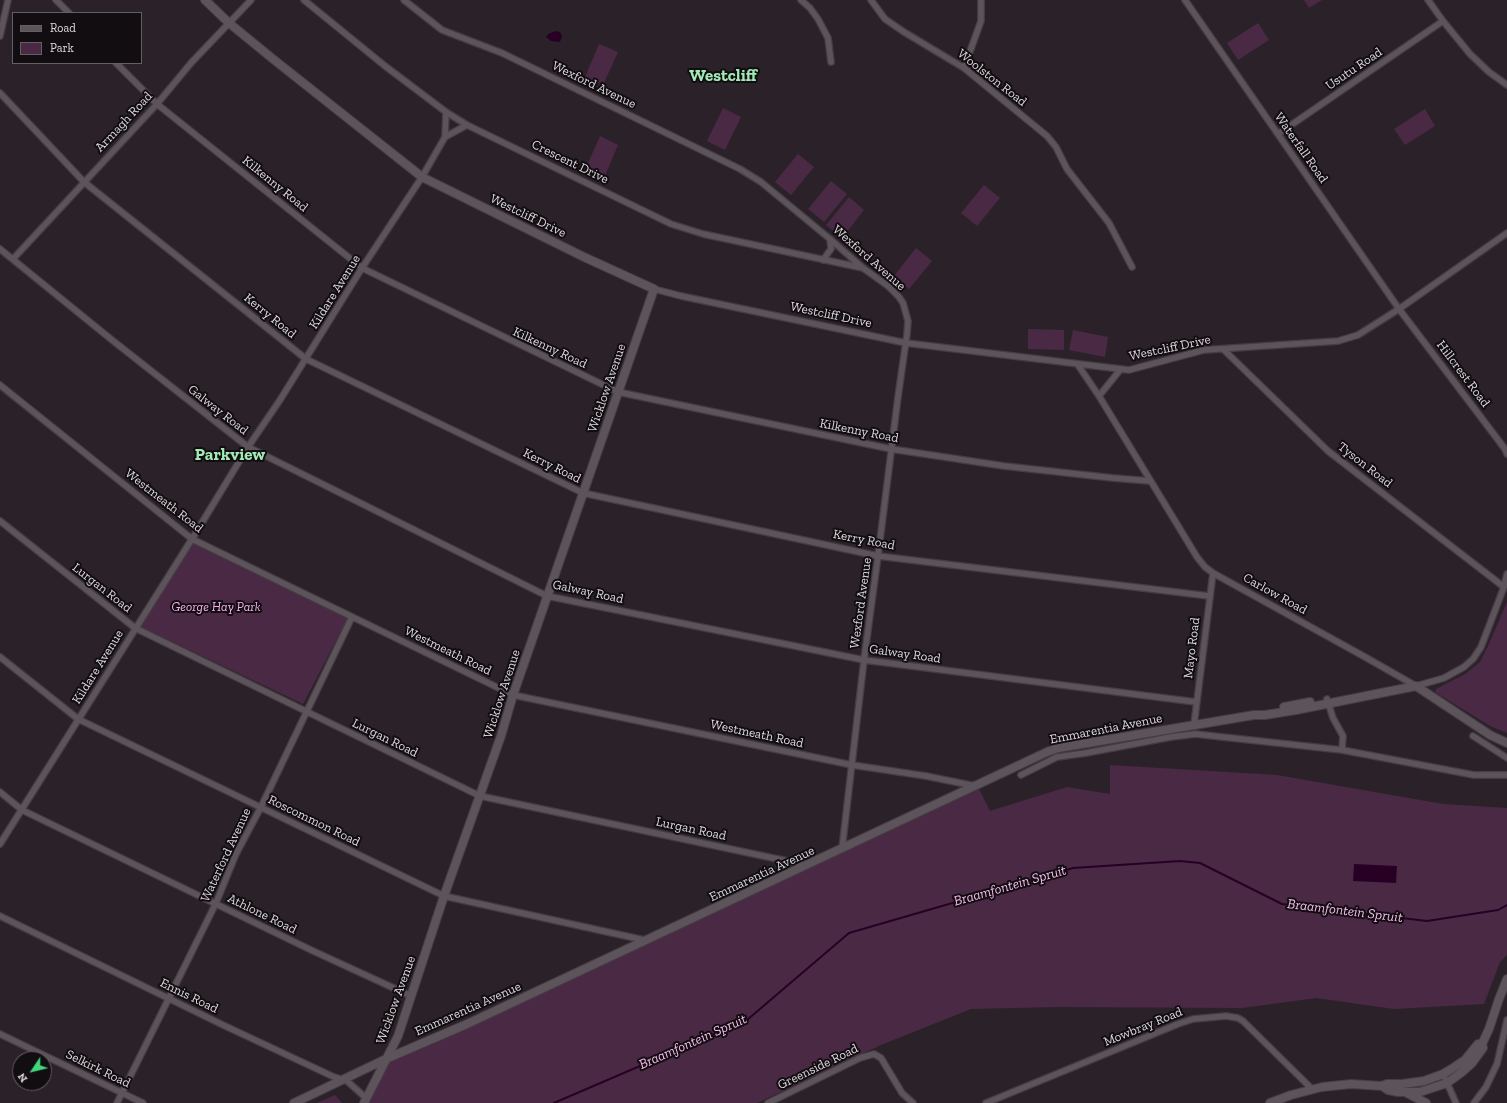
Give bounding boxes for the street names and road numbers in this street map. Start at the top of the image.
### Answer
street label: Usutu Road [1323,44,1385,94]
street label: Woolston Road [954,46,1030,110]
street label: Wexford Avenue [549,58,639,112]
street label: Armagh Road [92,89,156,155]
street label: Waterfall Road [1271,110,1331,186]
street label: Crescent Drive [529,137,611,187]
street label: Kilkenny Road [239,153,311,215]
street label: Westcliff Drive [487,191,569,241]
street label: Wexford Avenue [829,222,909,294]
street label: Kildare Avenue [306,252,364,332]
street label: Kerry Road [241,290,299,342]
street label: Westcliff Drive [789,299,873,331]
street label: Kilkenny Road [510,324,590,372]
street label: Westcliff Drive [1128,332,1212,364]
street label: Hillcrest Road [1433,338,1493,410]
street label: Wicklow Avenue [585,342,629,434]
street label: Galway Road [185,382,251,438]
street label: Kilkenny Road [818,416,900,446]
street label: Tyson Road [1335,439,1395,491]
street label: Kerry Road [520,445,584,487]
street label: Westmeath Road [122,466,206,536]
street label: Kerry Road [832,526,896,554]
street label: Wexford Avenue [847,557,875,649]
street label: Lurgan Road [69,560,135,616]
street label: Carlow Road [1240,570,1310,618]
street label: Galway Road [551,577,625,607]
street label: Mayo Road [1181,617,1203,679]
street label: Westmeath Road [402,623,494,679]
street label: Kildare Avenue [69,627,127,707]
street label: Galway Road [868,641,942,667]
street label: Wicklow Avenue [480,648,524,740]
street label: Emmarentia Avenue [1048,710,1164,748]
street label: Lurgan Road [349,715,421,761]
street label: Westmeath Road [709,717,805,751]
street label: Roscommon Road [265,792,363,850]
street label: Waterford Avenue [197,806,255,904]
street label: Lurgan Road [654,814,728,844]
street label: Emmarentia Avenue [707,843,817,905]
street label: Athlone Road [225,891,299,937]
street label: Wicklow Avenue [373,954,419,1046]
street label: Ennis Road [157,975,221,1017]
street label: Emmarentia Avenue [413,979,523,1039]
street label: Mowbray Road [1101,1004,1185,1050]
street label: Greenside Road [775,1041,861,1093]
street label: Selkirk Road [63,1047,133,1091]

